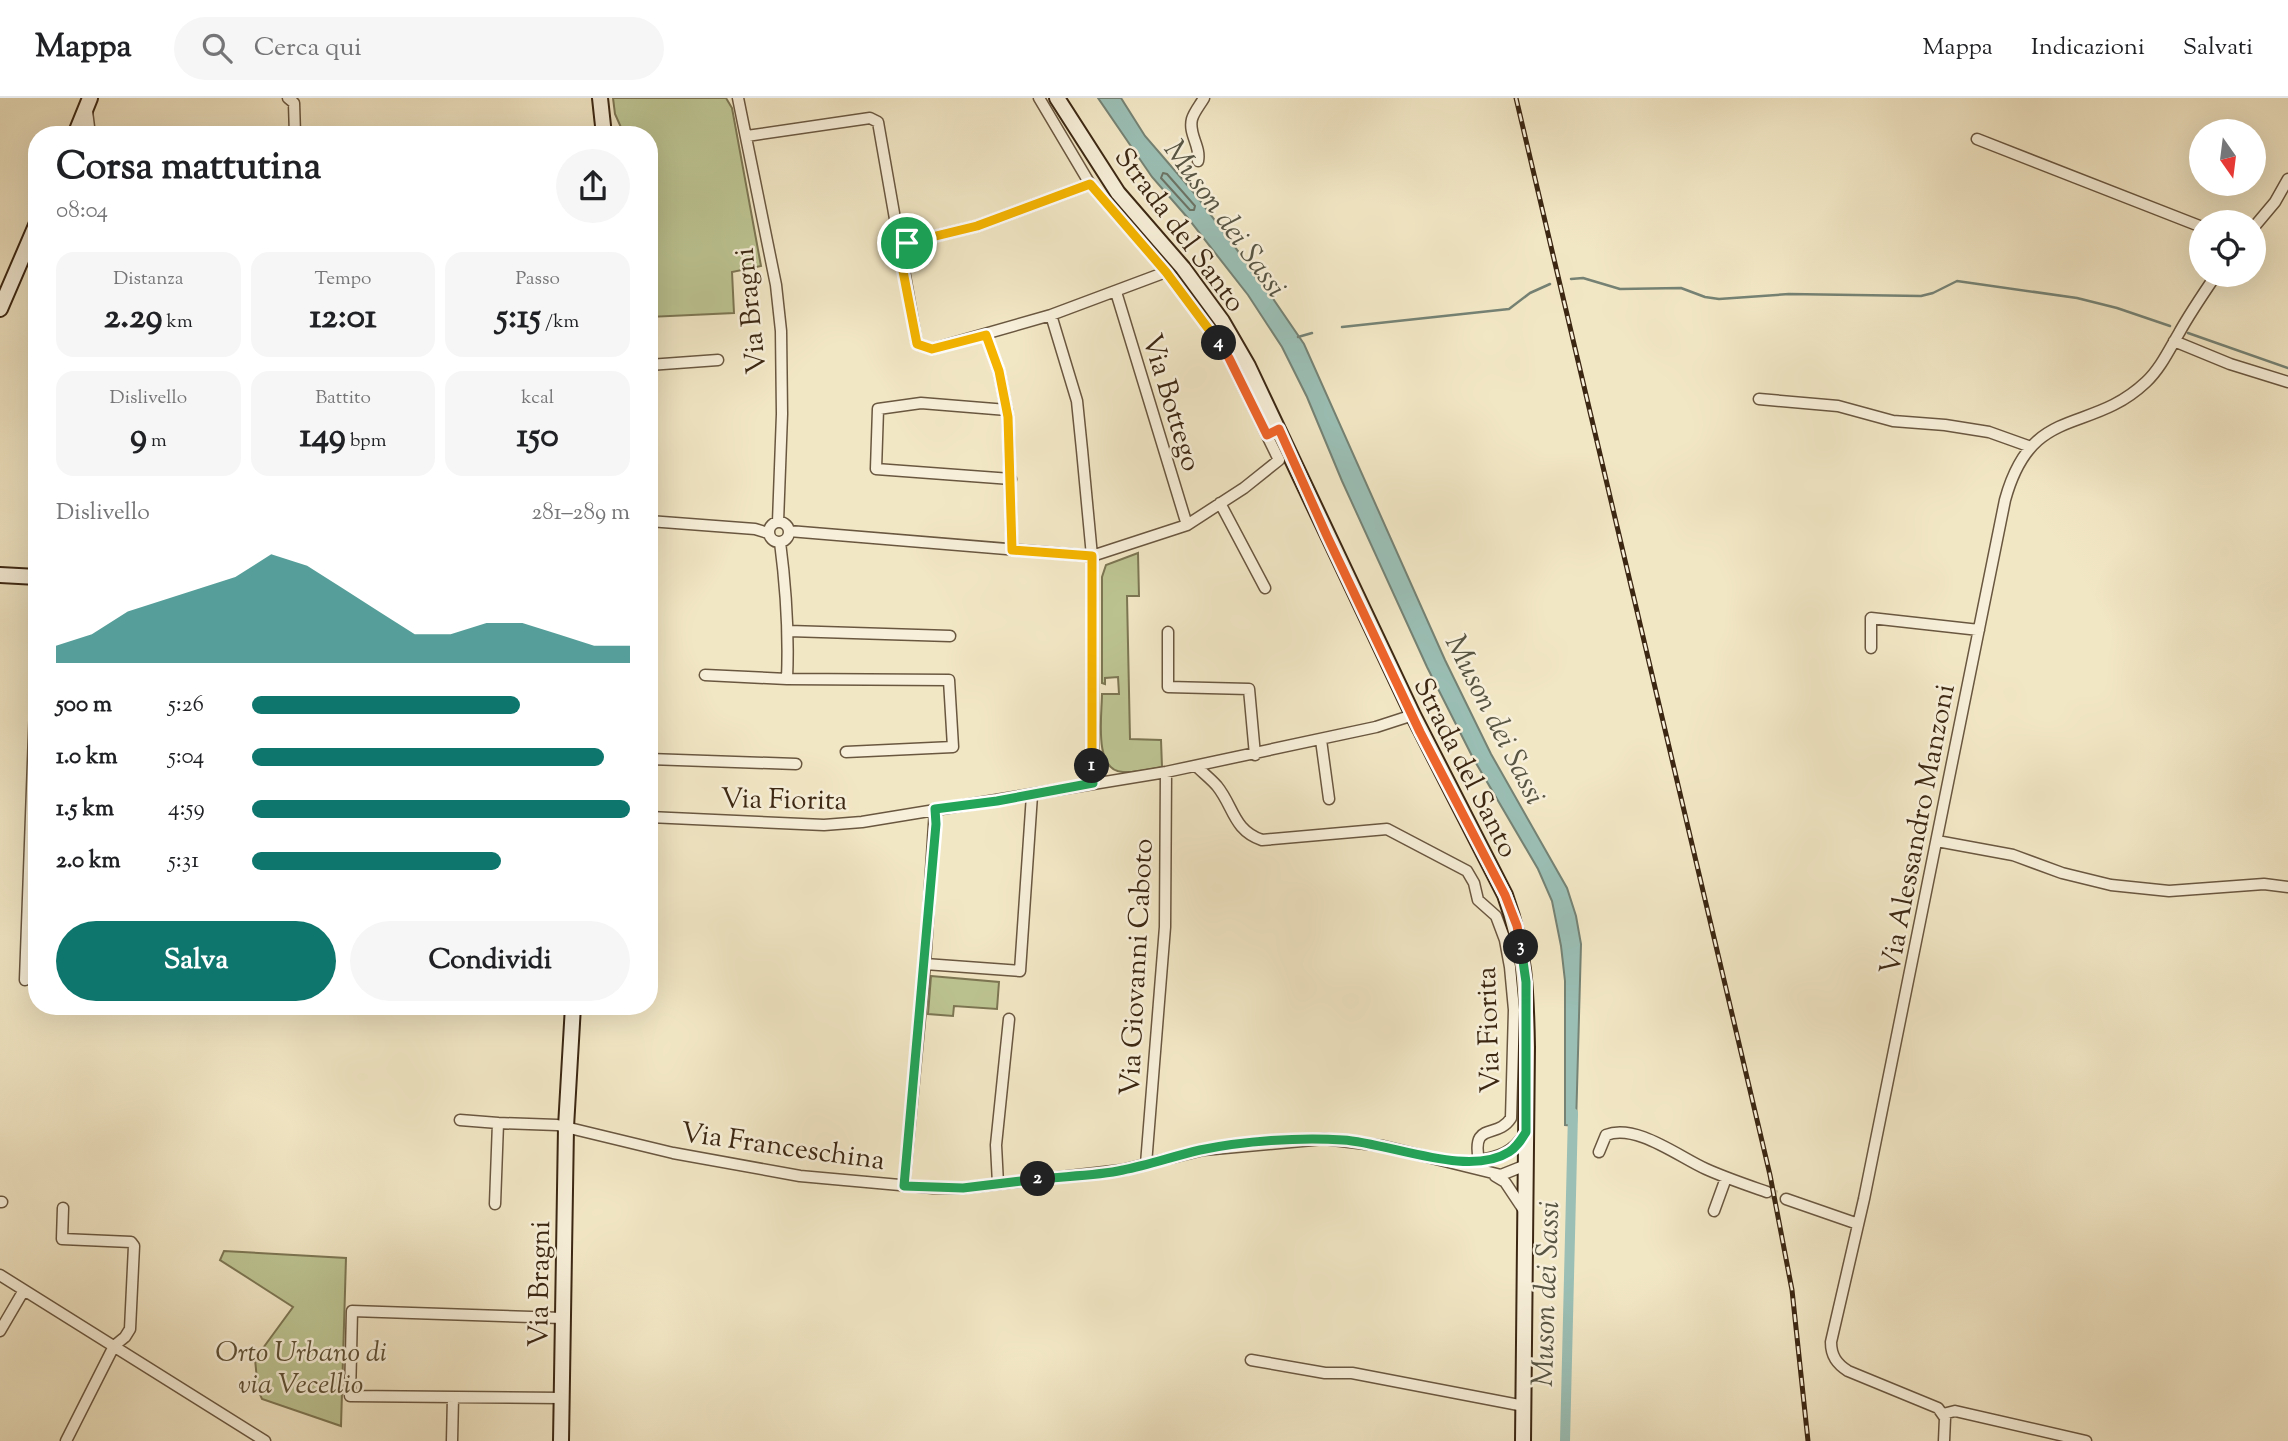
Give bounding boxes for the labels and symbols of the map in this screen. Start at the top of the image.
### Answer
north arrow [2189,119,2266,196]
water label: Muson dei Sassi [1152,132,1296,307]
street label: Strada del Santo [1103,140,1254,321]
pin [877,213,937,273]
street label: Via Bragni [725,246,778,376]
pin: 4 [1202,326,1236,360]
street label: Via Bottego [1130,329,1210,476]
water label: Muson dei Sassi [1432,628,1555,813]
street label: Strada del Santo [1402,672,1527,865]
street label: Via Alessandro Manzoni [1871,681,1967,978]
pin: 1 [1074,748,1110,784]
street label: Via Fiorita [720,780,848,822]
street label: Via Giovanni Caboto [1111,837,1165,1097]
pin: 3 [1504,930,1538,964]
street label: Via Fiorita [1468,966,1512,1094]
street label: Via Franceschina [678,1114,887,1182]
pin: 2 [1020,1162,1056,1196]
water label: Muson dei Sassi [1523,1200,1572,1388]
street label: Via Bragni [520,1220,562,1348]
park label: Orto Urbano di via Vecellio [215,1334,387,1406]

